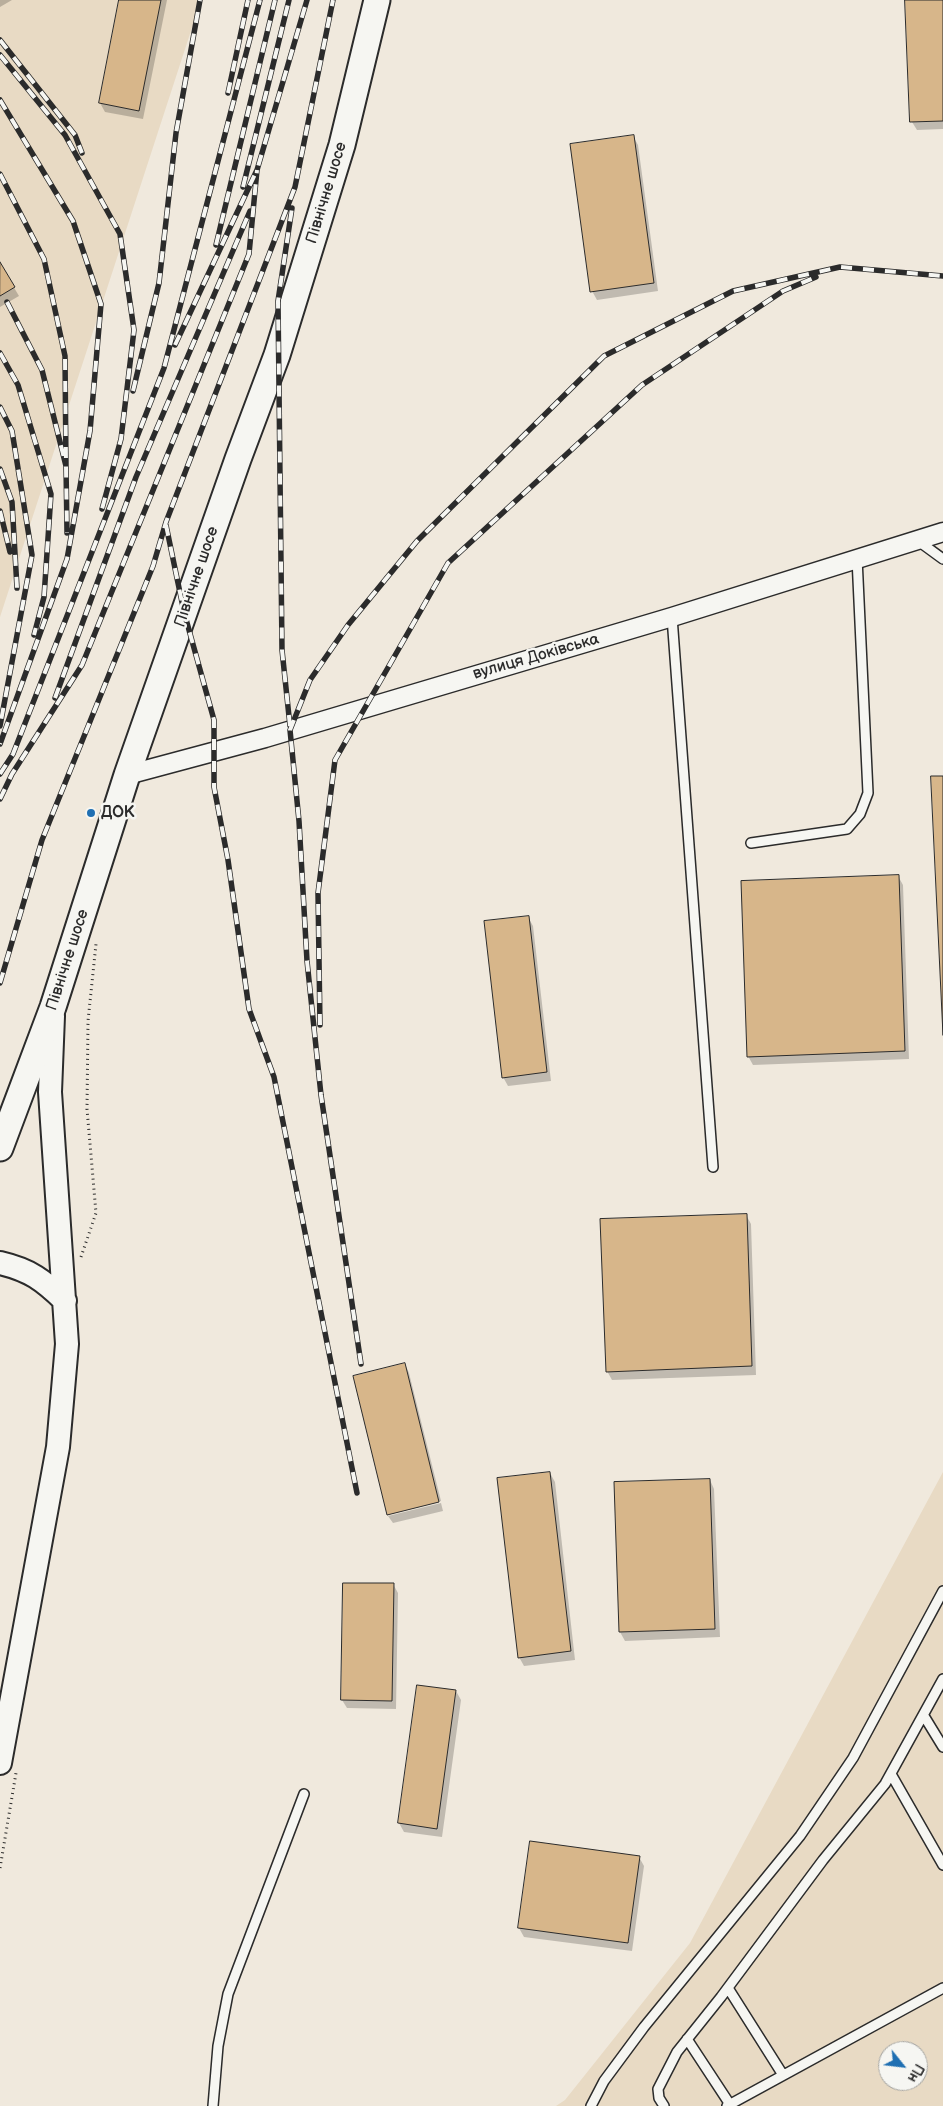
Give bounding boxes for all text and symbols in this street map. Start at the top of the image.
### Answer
street label: Північне шосе [302,140,352,246]
street label: Північне шосе [171,524,223,630]
street label: вулиця Доківська [471,630,601,684]
place label: ДОК [101,803,135,823]
marker: ДОК [85,807,97,819]
street label: Північне шосе [43,907,93,1013]
north arrow [878,2041,928,2091]
text: Пн [904,2061,928,2085]

